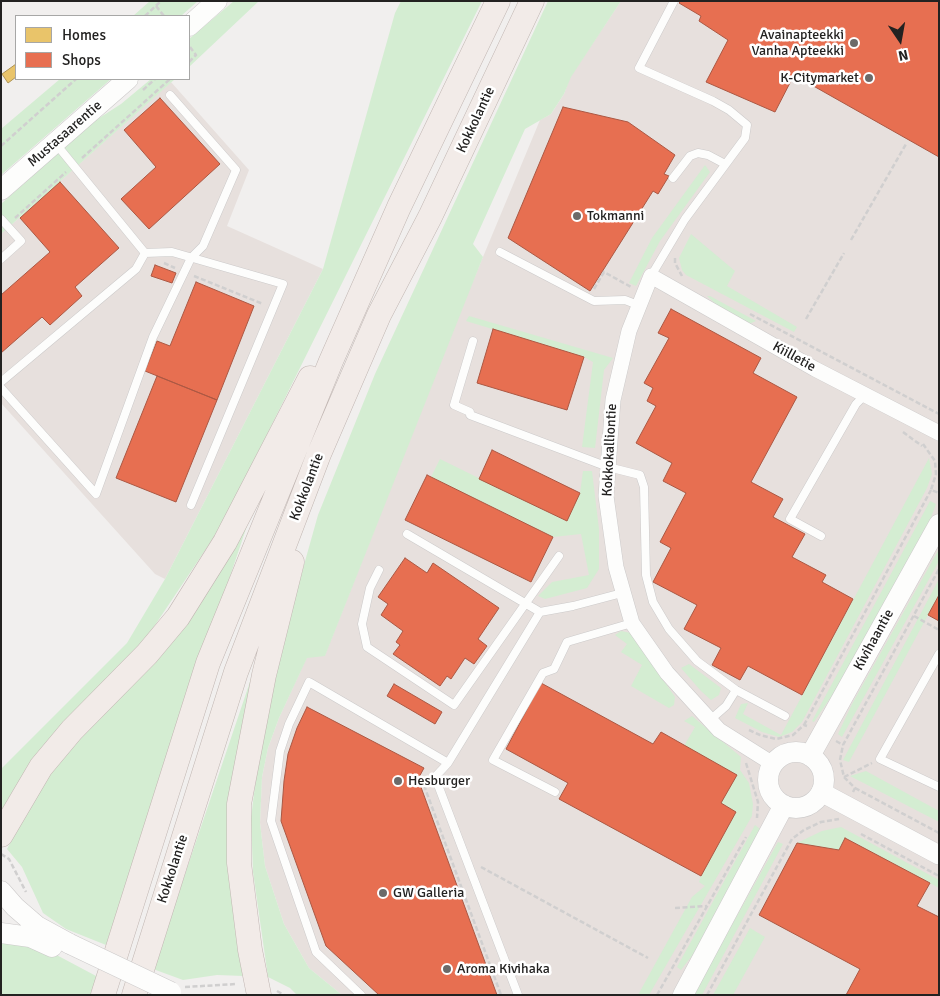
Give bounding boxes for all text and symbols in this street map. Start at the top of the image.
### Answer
legend [15,15,190,80]
north arrow [875,15,925,65]
text: Homes [62,26,106,44]
place label: Avainapteekki Vanha Apteekki [751,27,844,59]
marker: Avainapteekki Vanha Apteekki [848,37,860,49]
text: N [897,46,910,64]
text: Shops [62,51,101,69]
place label: K-Citymarket [780,70,859,86]
marker: K-Citymarket [863,72,875,84]
street label: Kokkolantie [453,84,499,156]
street label: Mustasaarentie [24,97,106,171]
place label: Tokmanni [587,208,644,224]
marker: Tokmanni [571,210,583,222]
street label: Kiilletie [770,338,818,376]
street label: Kokkokalliontie [599,403,621,497]
street label: Kokkolantie [286,451,328,523]
street label: Kivihaantie [850,607,898,673]
place label: Hesburger [408,773,470,789]
marker: Hesburger [392,775,404,787]
street label: Kokkolantie [154,833,192,905]
place label: GW Galleria [393,885,464,901]
marker: GW Galleria [377,887,389,899]
place label: Aroma Kivihaka [457,961,550,977]
marker: Aroma Kivihaka [441,963,453,975]

